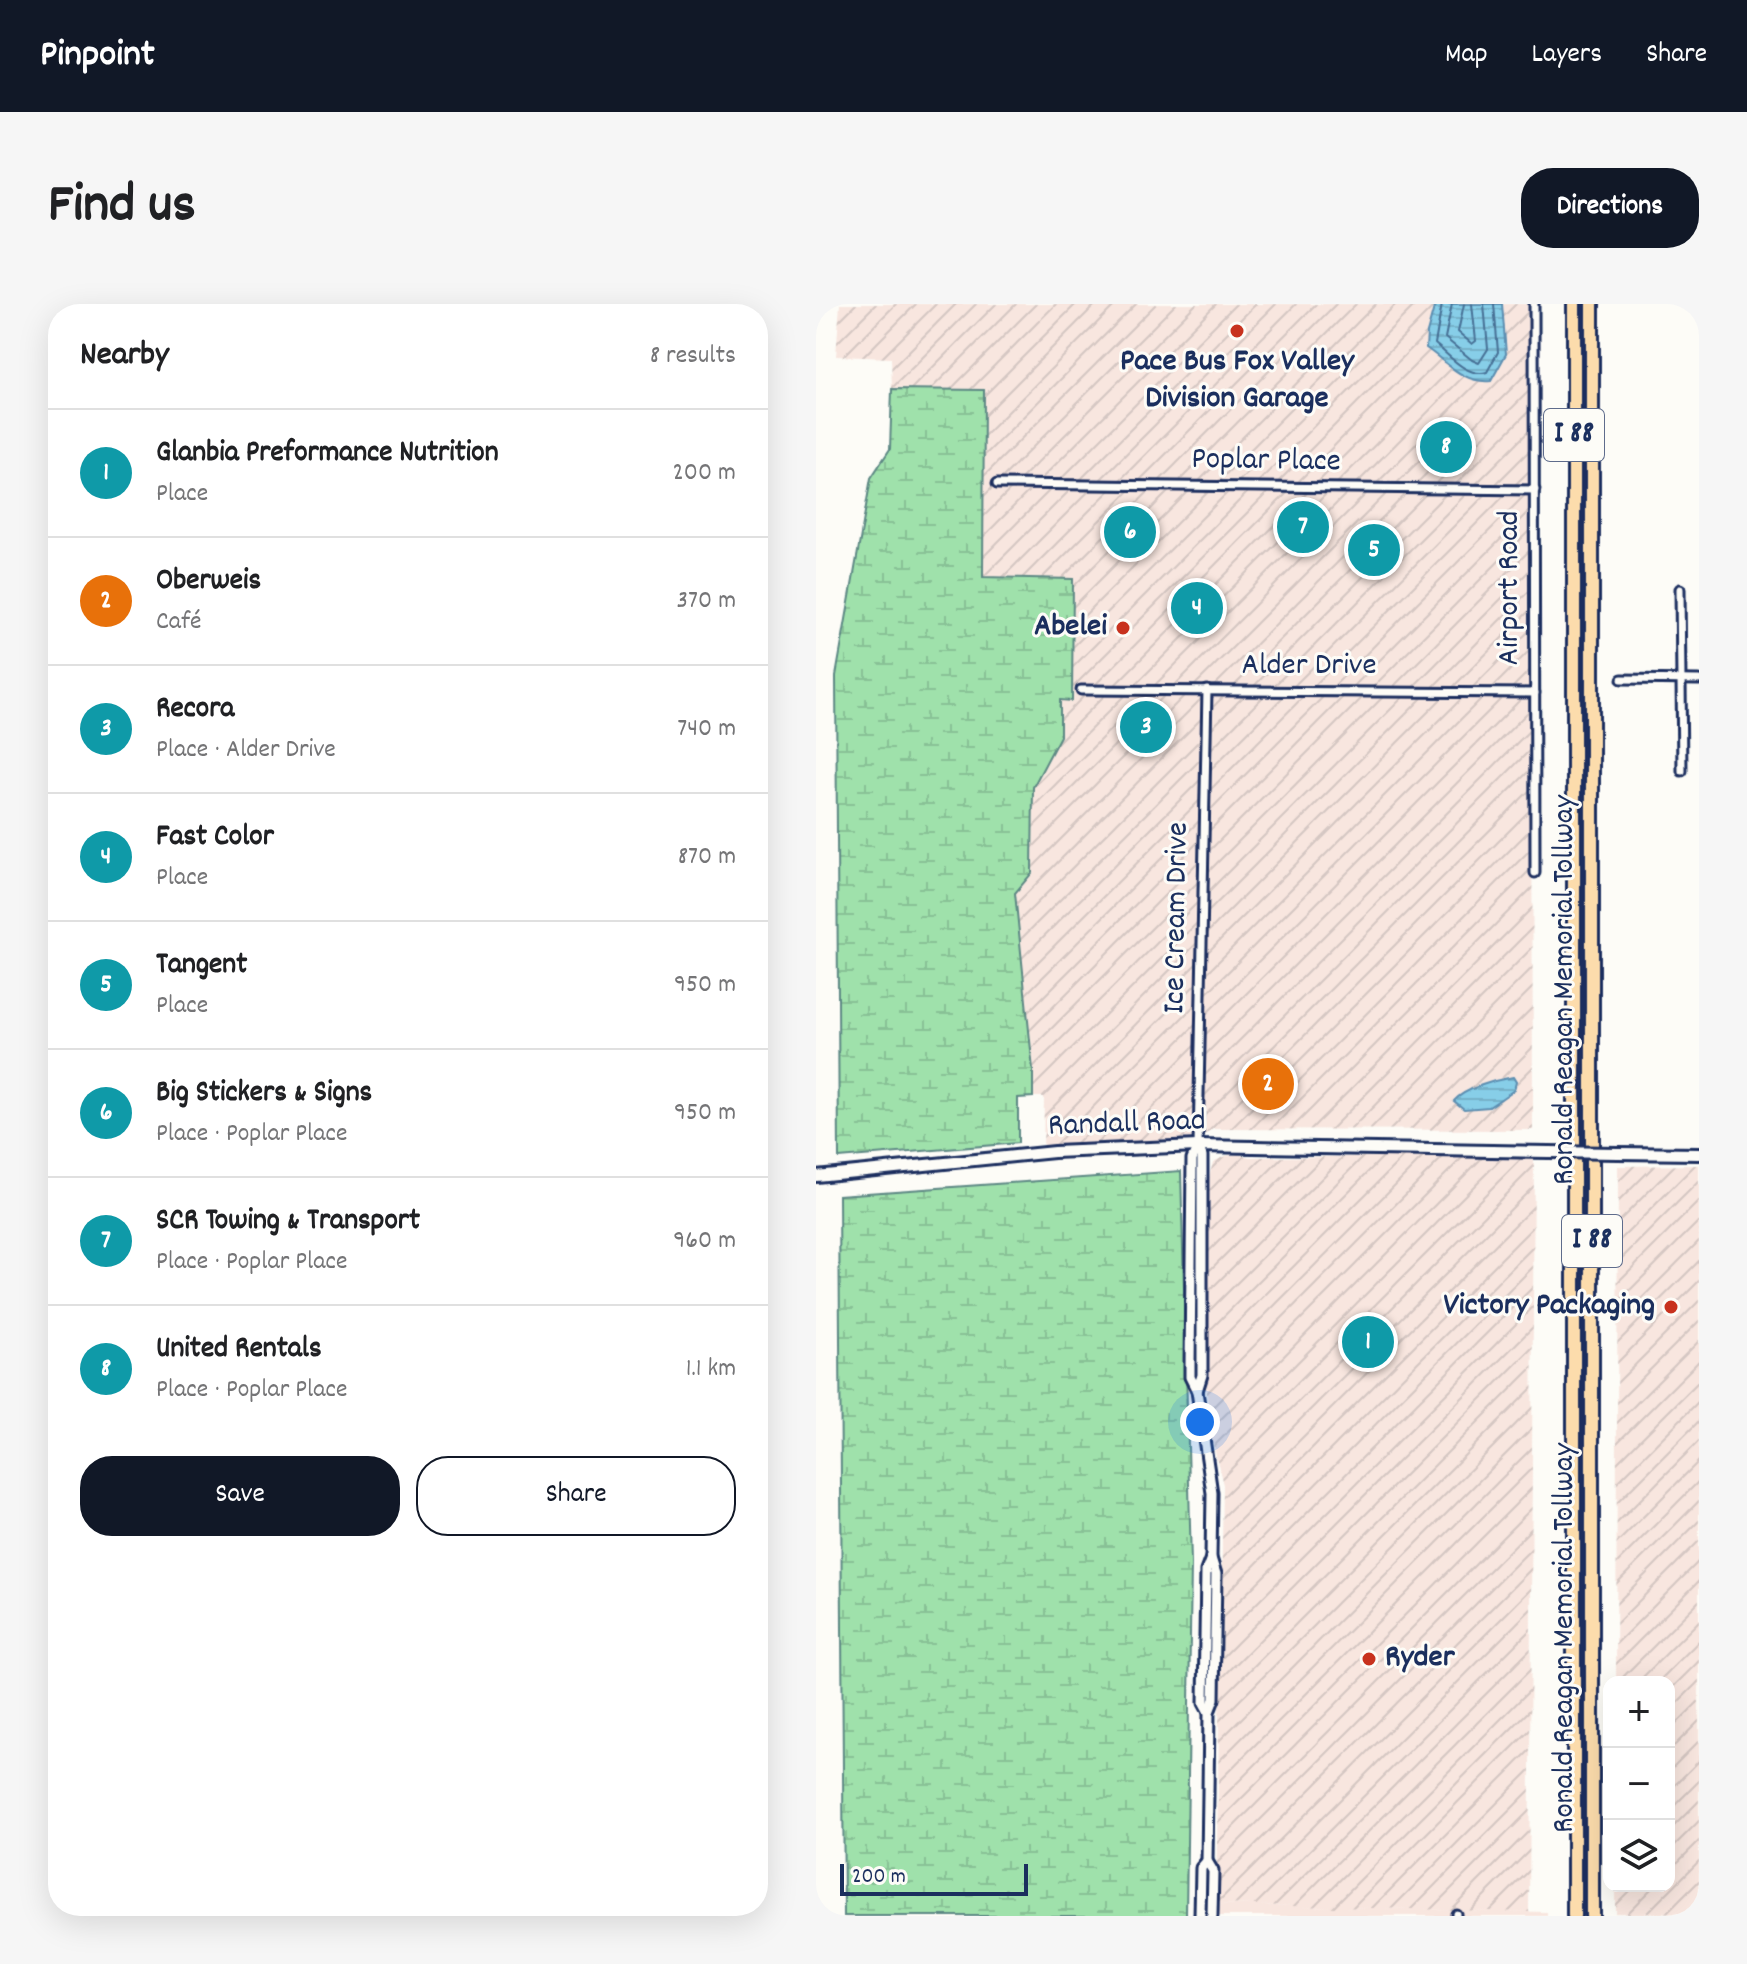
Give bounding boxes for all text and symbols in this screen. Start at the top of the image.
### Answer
text: Pinpoint [40,29,155,84]
text: Map [1445,36,1488,76]
text: Layers [1532,36,1602,76]
text: Share [1646,36,1707,76]
text: Find us [48,168,196,248]
button: Directions [1521,168,1699,248]
marker: Pace Bus Fox Valley Division Garage [1228,322,1246,340]
text: Nearby [80,332,169,381]
text: 8 results [650,338,736,375]
place label: Pace Bus Fox Valley Division Garage [1120,340,1355,423]
road number: I 88 [1544,409,1604,461]
pin: 8 [1420,417,1472,477]
text: Glanbia Preformance Nutrition [156,433,499,476]
street label: Poplar Place [1191,438,1341,486]
text: 1 [103,455,109,492]
text: 200 m [672,455,736,492]
text: Place [156,476,208,513]
pin: 7 [1277,497,1329,557]
pin: 6 [1104,502,1156,562]
street label: Airport Road [1488,510,1534,666]
pin: 5 [1348,520,1400,580]
text: Oberweis [156,561,261,604]
pin: 4 [1171,578,1223,638]
text: 2 [100,583,112,620]
text: 370 m [677,583,736,620]
text: Café [156,604,201,641]
place label: Abelei [1034,605,1107,651]
marker: Abelei [1114,619,1132,637]
street label: Alder Drive [1241,644,1377,690]
text: Recora [156,689,234,732]
pin: 3 [1120,697,1172,757]
text: 3 [100,711,112,748]
text: 740 m [677,711,736,748]
text: Place · Alder Drive [156,732,336,769]
street label: Ronald Reagan Memorial Tollway [1543,794,1589,1185]
text: Fast Color [156,817,274,860]
street label: Ice Cream Drive [1153,822,1203,1014]
text: 4 [101,839,111,876]
text: 870 m [678,839,736,876]
text: Place [156,860,208,897]
text: Tangent [156,945,247,988]
text: 5 [100,967,112,1004]
text: 950 m [674,967,736,1004]
text: Place [156,988,208,1025]
pin: 2 [1242,1054,1294,1114]
text: Big Stickers & Signs [156,1073,372,1116]
text: 6 [100,1095,112,1132]
text: 950 m [674,1095,736,1132]
street label: Randall Road [1047,1099,1207,1151]
text: Place · Poplar Place [156,1116,347,1153]
text: SCR Towing & Transport [156,1201,420,1244]
road number: I 88 [1562,1215,1622,1267]
text: 7 [101,1223,111,1260]
text: 960 m [673,1223,736,1260]
text: Place · Poplar Place [156,1244,347,1281]
place label: Victory Packaging [1443,1284,1655,1330]
marker: Victory Packaging [1662,1298,1680,1316]
pin: 1 [1342,1312,1394,1372]
text: United Rentals [156,1329,322,1372]
text: 8 [101,1351,111,1388]
text: 1.1 km [686,1351,736,1388]
text: Place · Poplar Place [156,1372,347,1409]
your location [1180,1402,1220,1442]
street label: Ronald Reagan Memorial Tollway [1543,1442,1589,1833]
button: Save [80,1456,400,1536]
button: Share [416,1456,736,1536]
place label: Ryder [1385,1636,1456,1682]
marker: Ryder [1360,1650,1378,1668]
map controls [1603,1676,1675,1892]
button: + [1603,1676,1675,1748]
button: − [1603,1748,1675,1820]
button: layers [1603,1820,1675,1892]
scale bar [840,1860,1028,1896]
text: 200 m [852,1862,906,1893]

